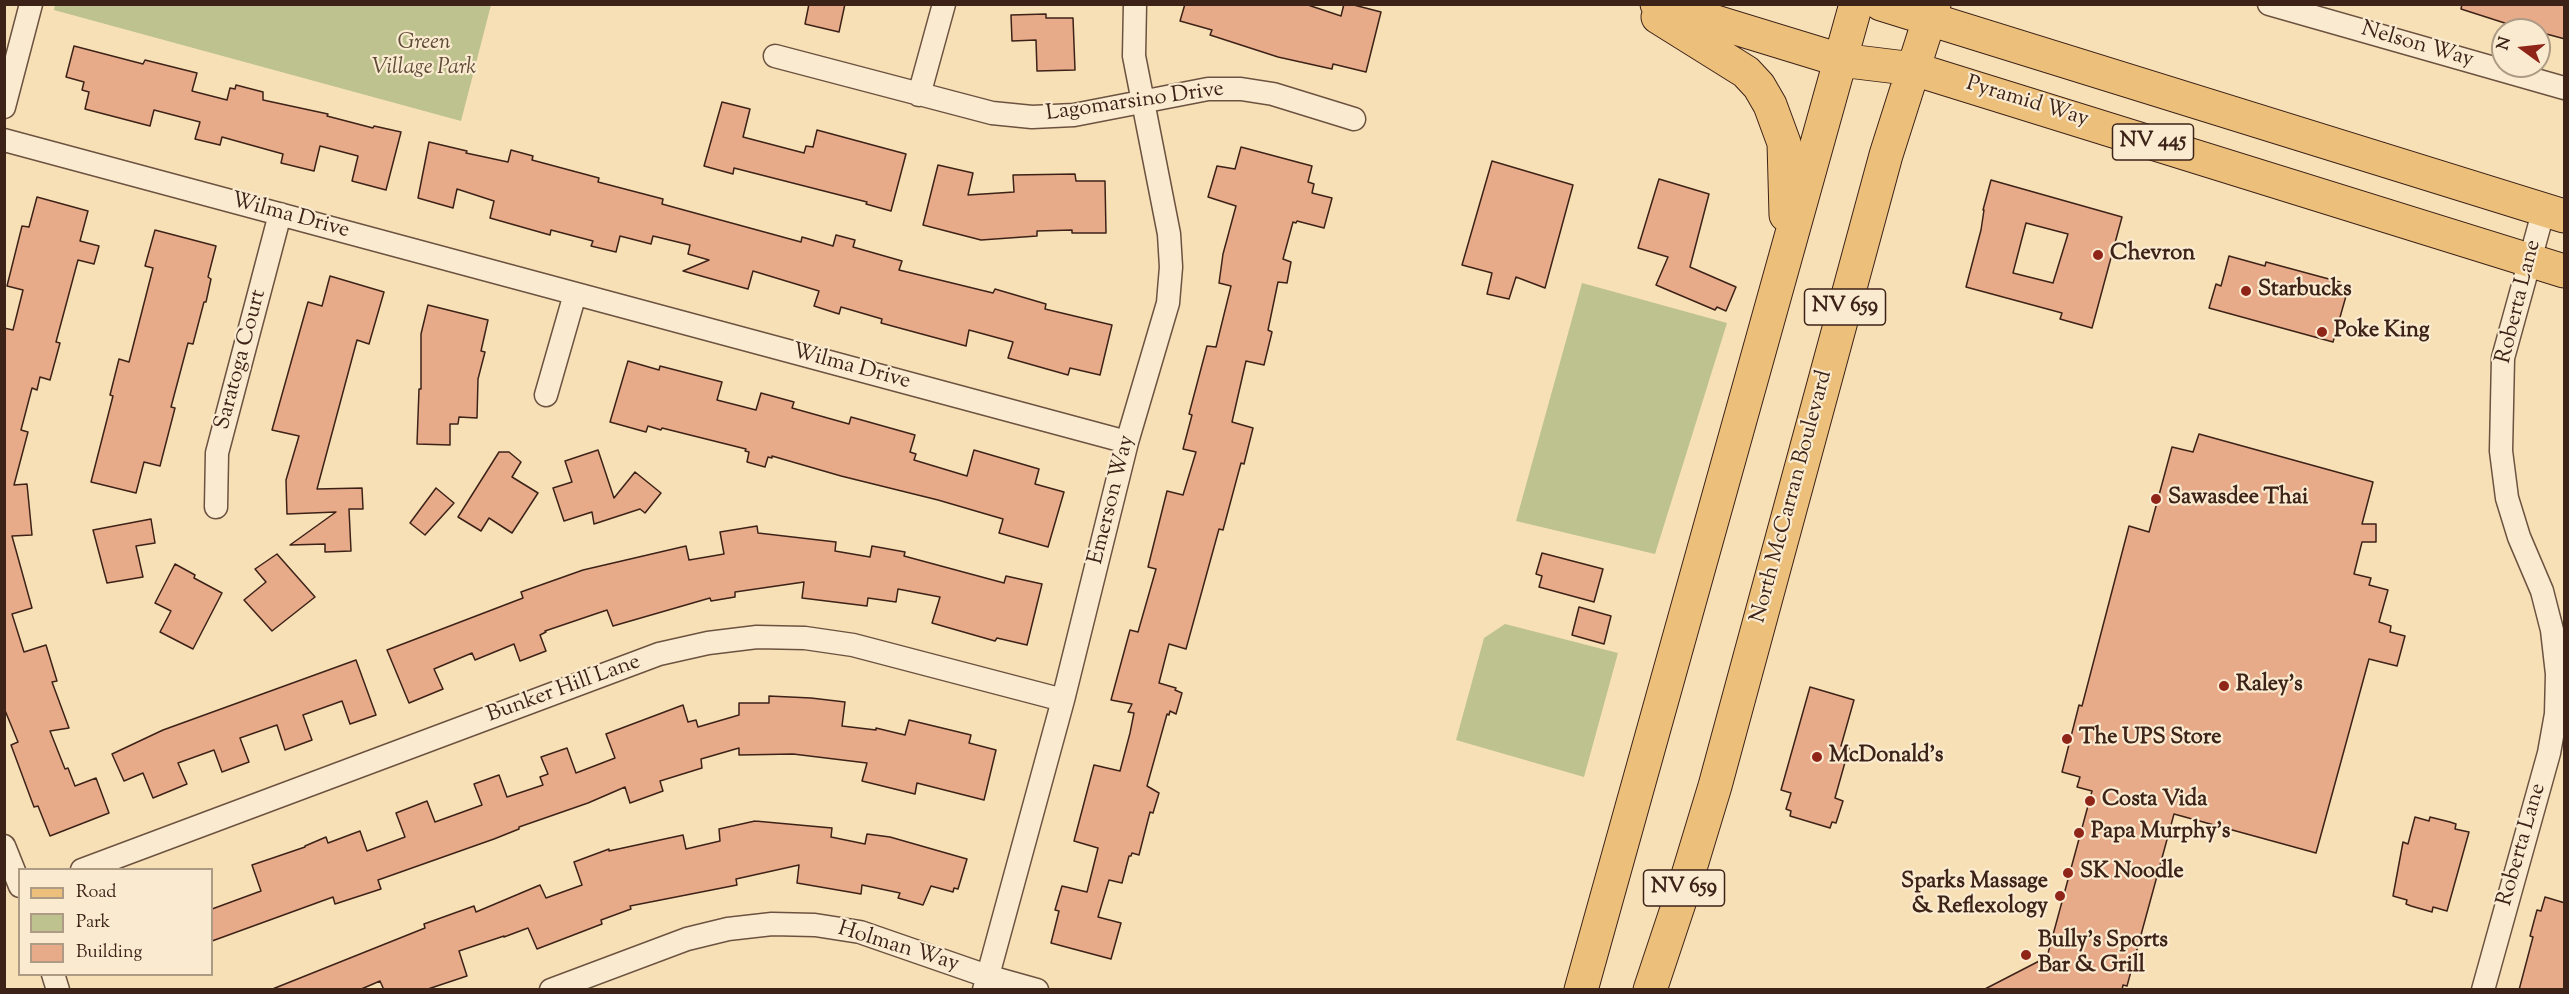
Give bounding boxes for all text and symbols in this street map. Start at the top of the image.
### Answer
street label: Nelson Way [2358,17,2476,75]
north arrow [2491,18,2551,78]
park label: Green Village Park [372,31,476,82]
text: N [2492,35,2518,53]
street label: Pyramid Way [1962,72,2092,134]
street label: Lagomarsino Drive [1044,77,1226,129]
road number: NV 445 [2112,124,2194,160]
street label: Wilma Drive [228,189,352,245]
street label: Roberta Lane [2492,238,2548,366]
place label: Chevron [2110,242,2195,268]
marker: Chevron [2091,248,2105,262]
place label: Starbucks [2258,278,2352,304]
marker: Starbucks [2239,284,2253,298]
street label: Saratoga Court [211,287,273,433]
road number: NV 659 [1804,289,1886,325]
place label: Poke King [2334,319,2430,345]
marker: Poke King [2315,325,2329,339]
street label: Wilma Drive [789,340,913,396]
street label: North McCarran Boulevard [1747,368,1839,626]
street label: Emerson Way [1084,433,1142,567]
place label: Sawasdee Thai [2168,486,2308,512]
marker: Sawasdee Thai [2149,492,2163,506]
street label: Bunker Hill Lane [484,650,644,730]
place label: Raley's [2236,673,2303,699]
marker: Raley's [2217,679,2231,693]
place label: The UPS Store [2079,726,2221,752]
marker: The UPS Store [2060,732,2074,746]
place label: McDonald's [1829,744,1943,770]
marker: McDonald's [1810,750,1824,764]
street label: Roberta Lane [2493,781,2553,909]
place label: Costa Vida [2102,788,2207,814]
marker: Costa Vida [2083,794,2097,808]
place label: Papa Murphy's [2091,820,2230,846]
marker: Papa Murphy's [2072,826,2086,840]
place label: SK Noodle [2080,860,2184,886]
marker: SK Noodle [2061,866,2075,880]
legend [18,868,213,976]
road number: NV 659 [1644,870,1724,906]
place label: Sparks Massage & Reflexology [1901,870,2048,921]
text: Road [76,880,116,906]
marker: Sparks Massage & Reflexology [2053,889,2067,903]
text: Park [76,910,110,936]
street label: Holman Way [834,917,962,979]
place label: Bully's Sports Bar & Grill [2038,929,2168,980]
text: Building [76,940,142,966]
marker: Bully's Sports Bar & Grill [2019,948,2033,962]

